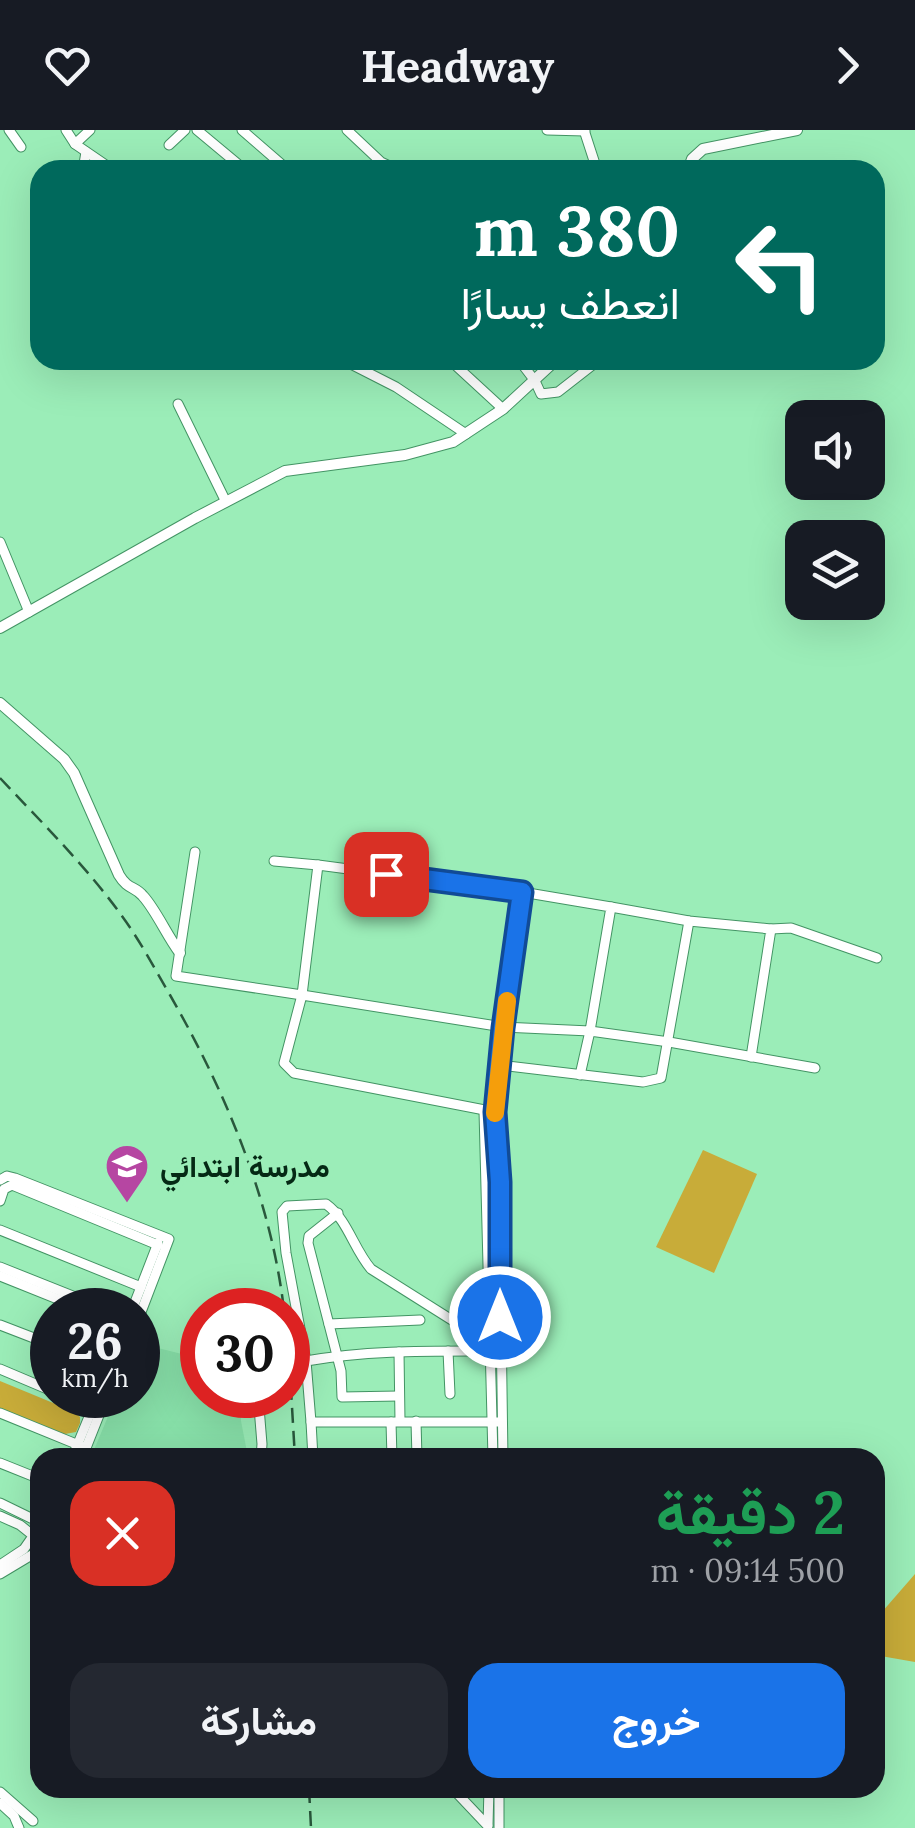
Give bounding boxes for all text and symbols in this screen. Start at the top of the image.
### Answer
text: Headway [361,37,554,94]
icon: heart [40,38,95,93]
icon: forward [820,38,875,93]
text: 380 m [473,186,680,275]
icon: left [715,200,845,330]
text: انعطف يسارًا [460,274,680,331]
map controls [785,400,885,620]
button: sound [785,400,885,500]
button: layers [785,520,885,620]
pin [344,832,429,917]
icon: arrive [359,847,414,902]
school or university icon: مدرسة ابتدائي [104,1143,150,1204]
place label: مدرسة ابتدائي [160,1147,330,1192]
position arrow [448,1265,552,1369]
speed limit sign: 30 [180,1288,310,1418]
text: 26 [67,1309,123,1373]
text: km/h [61,1362,129,1394]
text: 2 دقيقة [656,1474,845,1550]
button: close [70,1481,175,1586]
text: 500 m · 09:14 [651,1550,845,1591]
button: مشاركة [70,1663,448,1778]
button: خروج [468,1663,845,1778]

